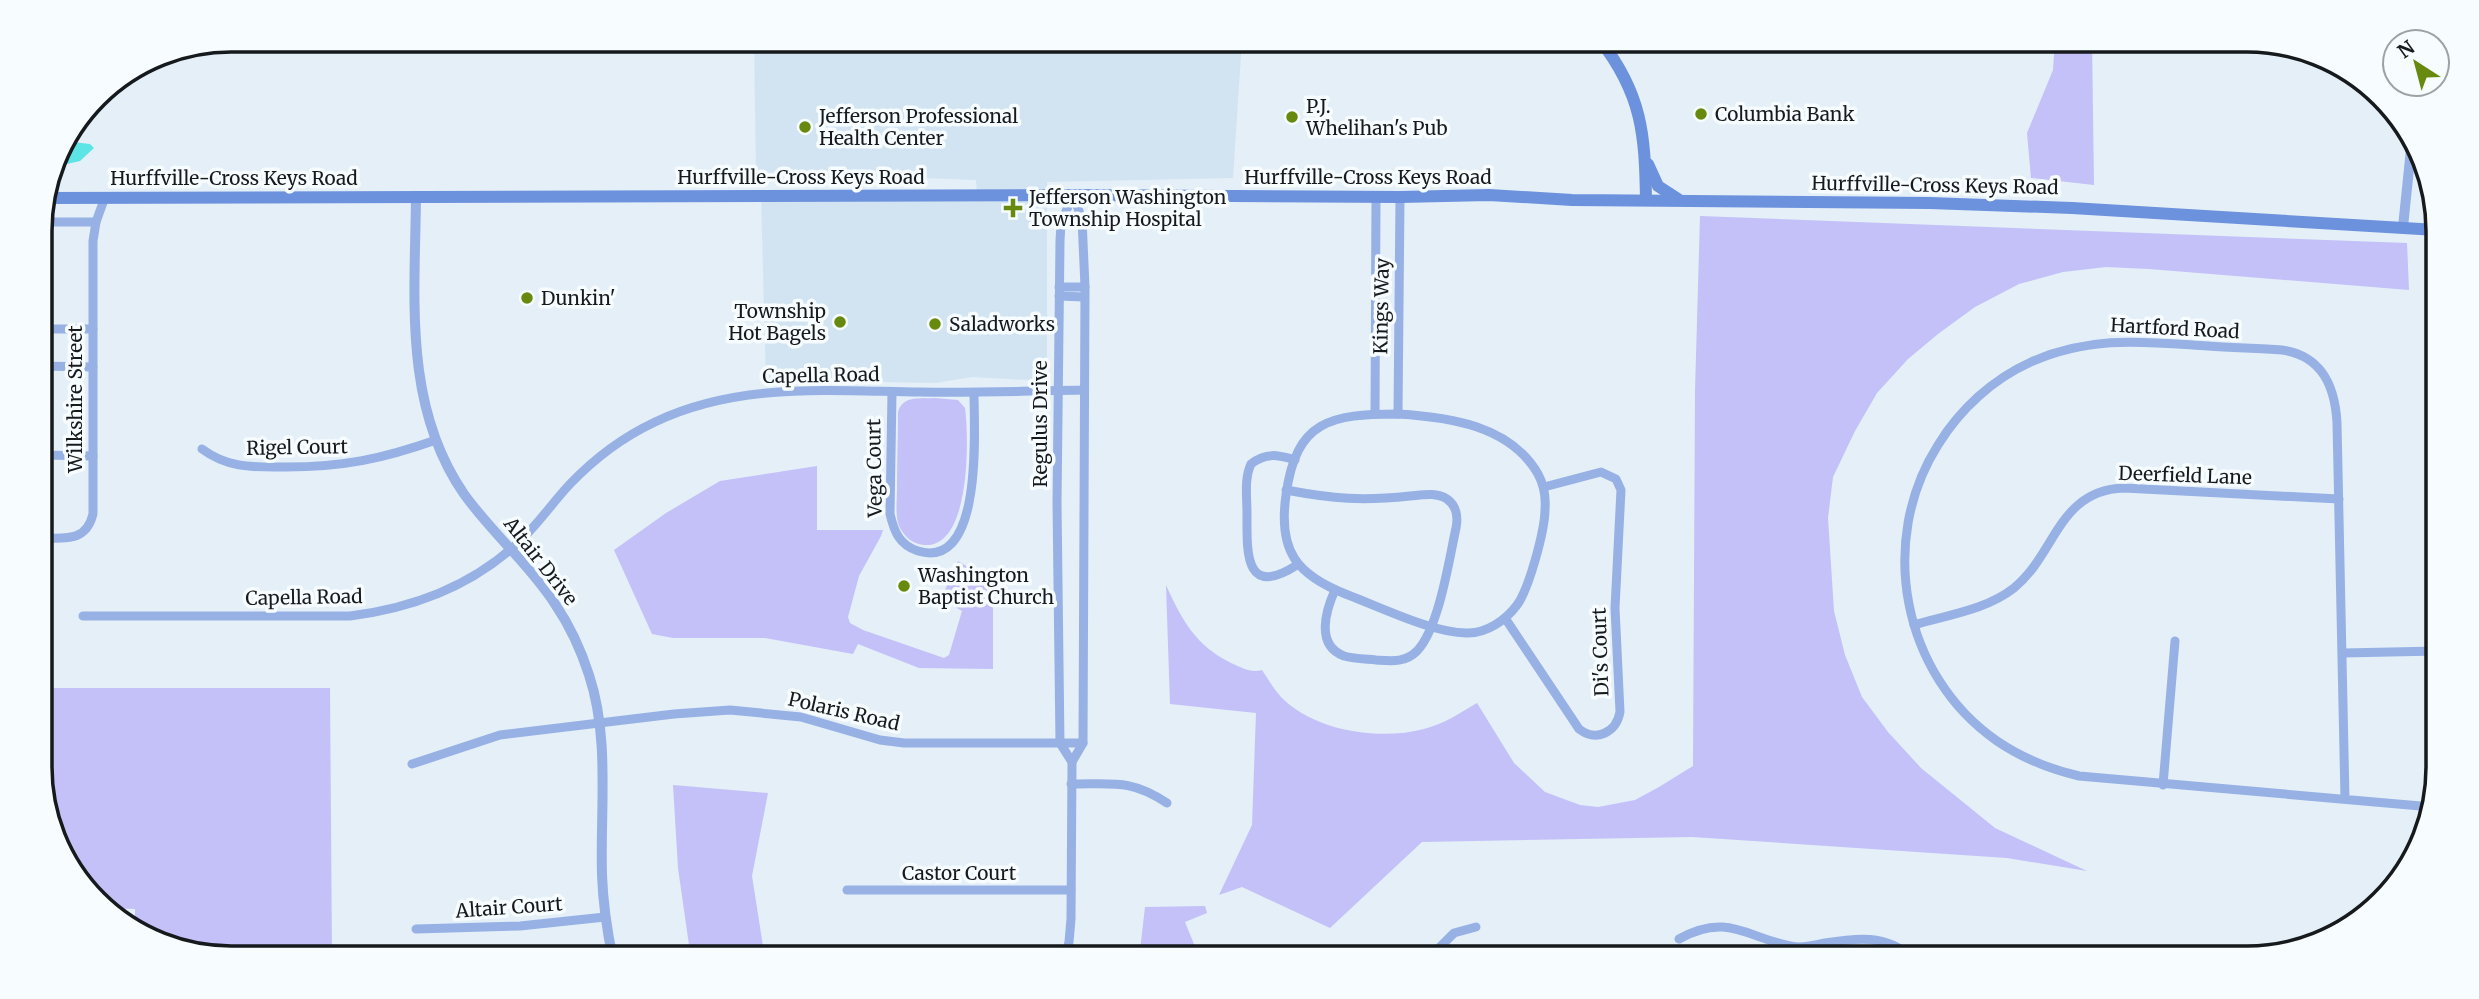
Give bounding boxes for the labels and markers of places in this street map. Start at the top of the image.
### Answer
place label: P.J. Whelihan's Pub [1305,94,1448,140]
place label: Columbia Bank [1715,102,1854,126]
place label: Jefferson Professional Health Center [818,104,1018,150]
marker: Columbia Bank [1693,106,1709,122]
marker: P.J. Whelihan's Pub [1284,109,1300,125]
marker: Jefferson Professional Health Center [797,119,813,135]
place label: Jefferson Washington Township Hospital [1028,185,1227,231]
marker: Jefferson Washington Township Hospital [1003,198,1023,218]
place label: Dunkin' [541,286,616,310]
marker: Dunkin' [519,290,535,306]
place label: Township Hot Bagels [728,299,826,345]
place label: Saladworks [949,312,1055,336]
marker: Township Hot Bagels [832,314,848,330]
marker: Saladworks [927,316,943,332]
place label: Washington Baptist Church [917,563,1054,609]
marker: Washington Baptist Church [896,578,912,594]

